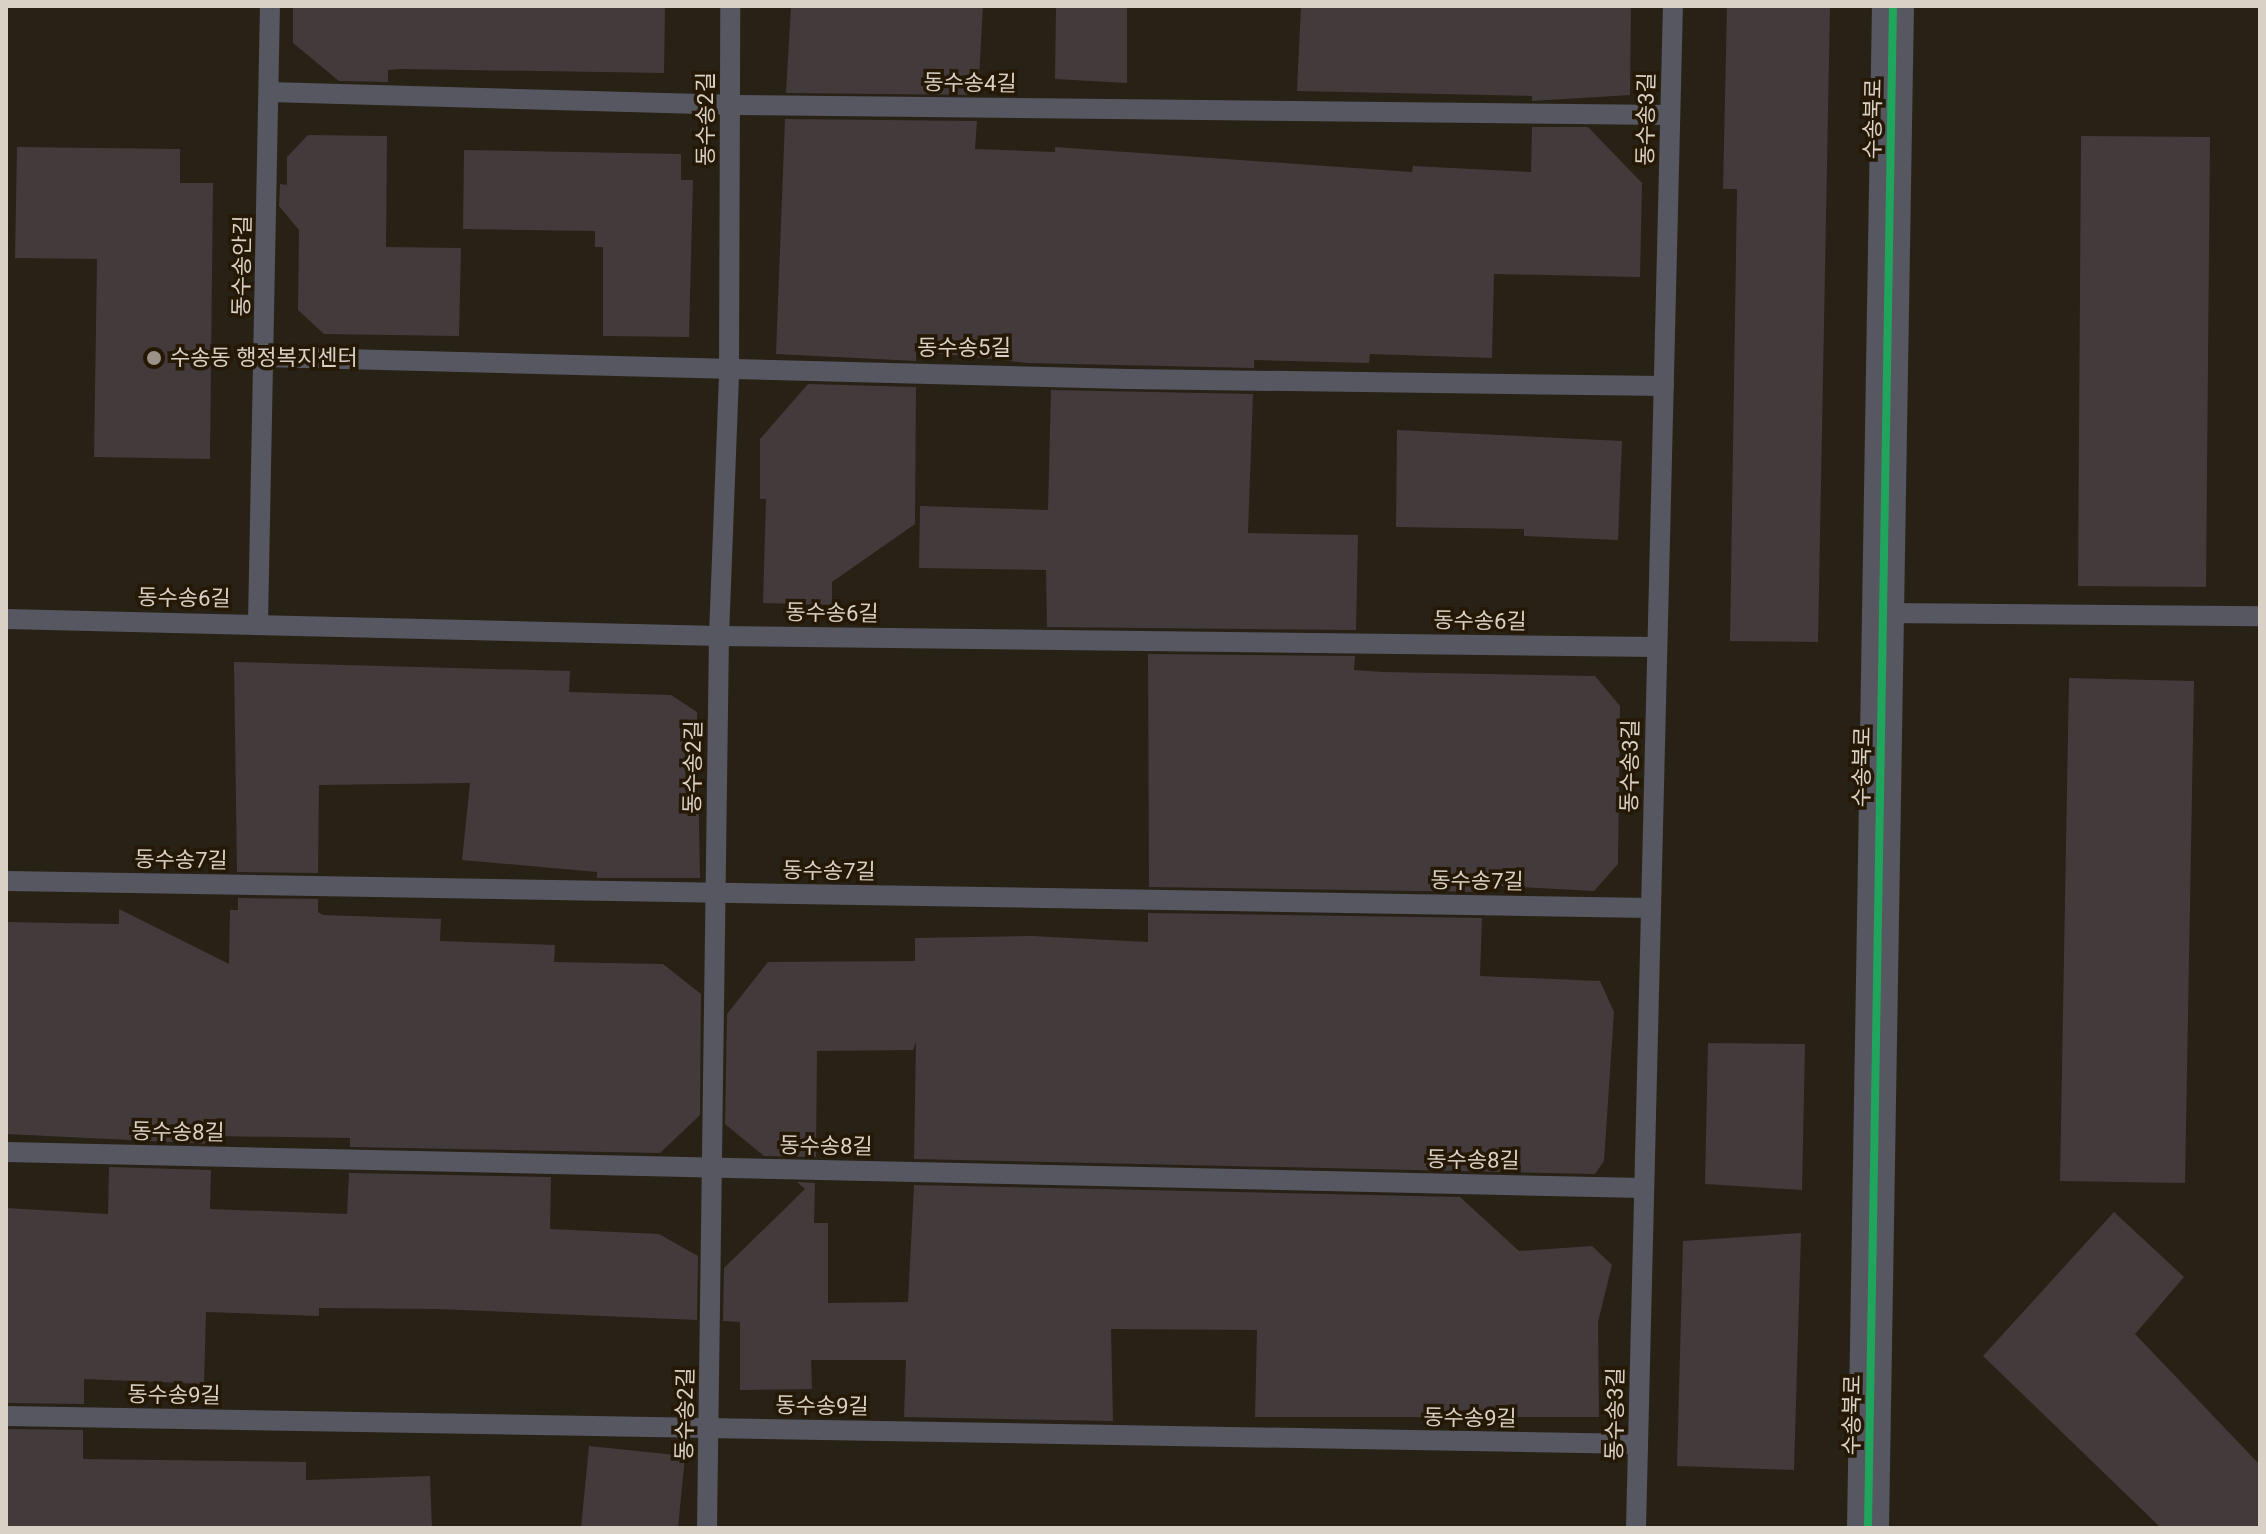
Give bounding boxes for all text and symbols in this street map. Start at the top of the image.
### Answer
street label: 동수송4길 [923,69,1017,97]
street label: 동수송2길 [693,72,719,166]
street label: 동수송3길 [1632,72,1660,166]
street label: 수송북로 [1859,78,1887,160]
street label: 동수송안길 [228,215,256,317]
street label: 동수송5길 [917,335,1011,361]
place label: 수송동 행정복지센터 [170,345,358,371]
marker: 수송동 행정복지센터 [145,349,163,367]
street label: 동수송6길 [137,584,231,612]
street label: 동수송6길 [785,599,879,627]
street label: 동수송6길 [1433,607,1527,635]
street label: 동수송3길 [1616,719,1644,813]
street label: 동수송2길 [679,720,707,814]
street label: 수송북로 [1848,726,1876,808]
street label: 동수송7길 [134,846,228,874]
street label: 동수송7길 [782,857,876,885]
street label: 동수송7길 [1430,867,1524,895]
street label: 동수송8길 [131,1118,225,1146]
street label: 동수송8길 [779,1132,873,1160]
street label: 동수송8길 [1426,1146,1520,1174]
street label: 동수송2길 [671,1367,699,1461]
street label: 동수송3길 [1601,1367,1629,1461]
street label: 수송북로 [1838,1374,1866,1456]
street label: 동수송9길 [127,1381,221,1409]
street label: 동수송9길 [775,1392,869,1420]
street label: 동수송9길 [1423,1404,1517,1432]

